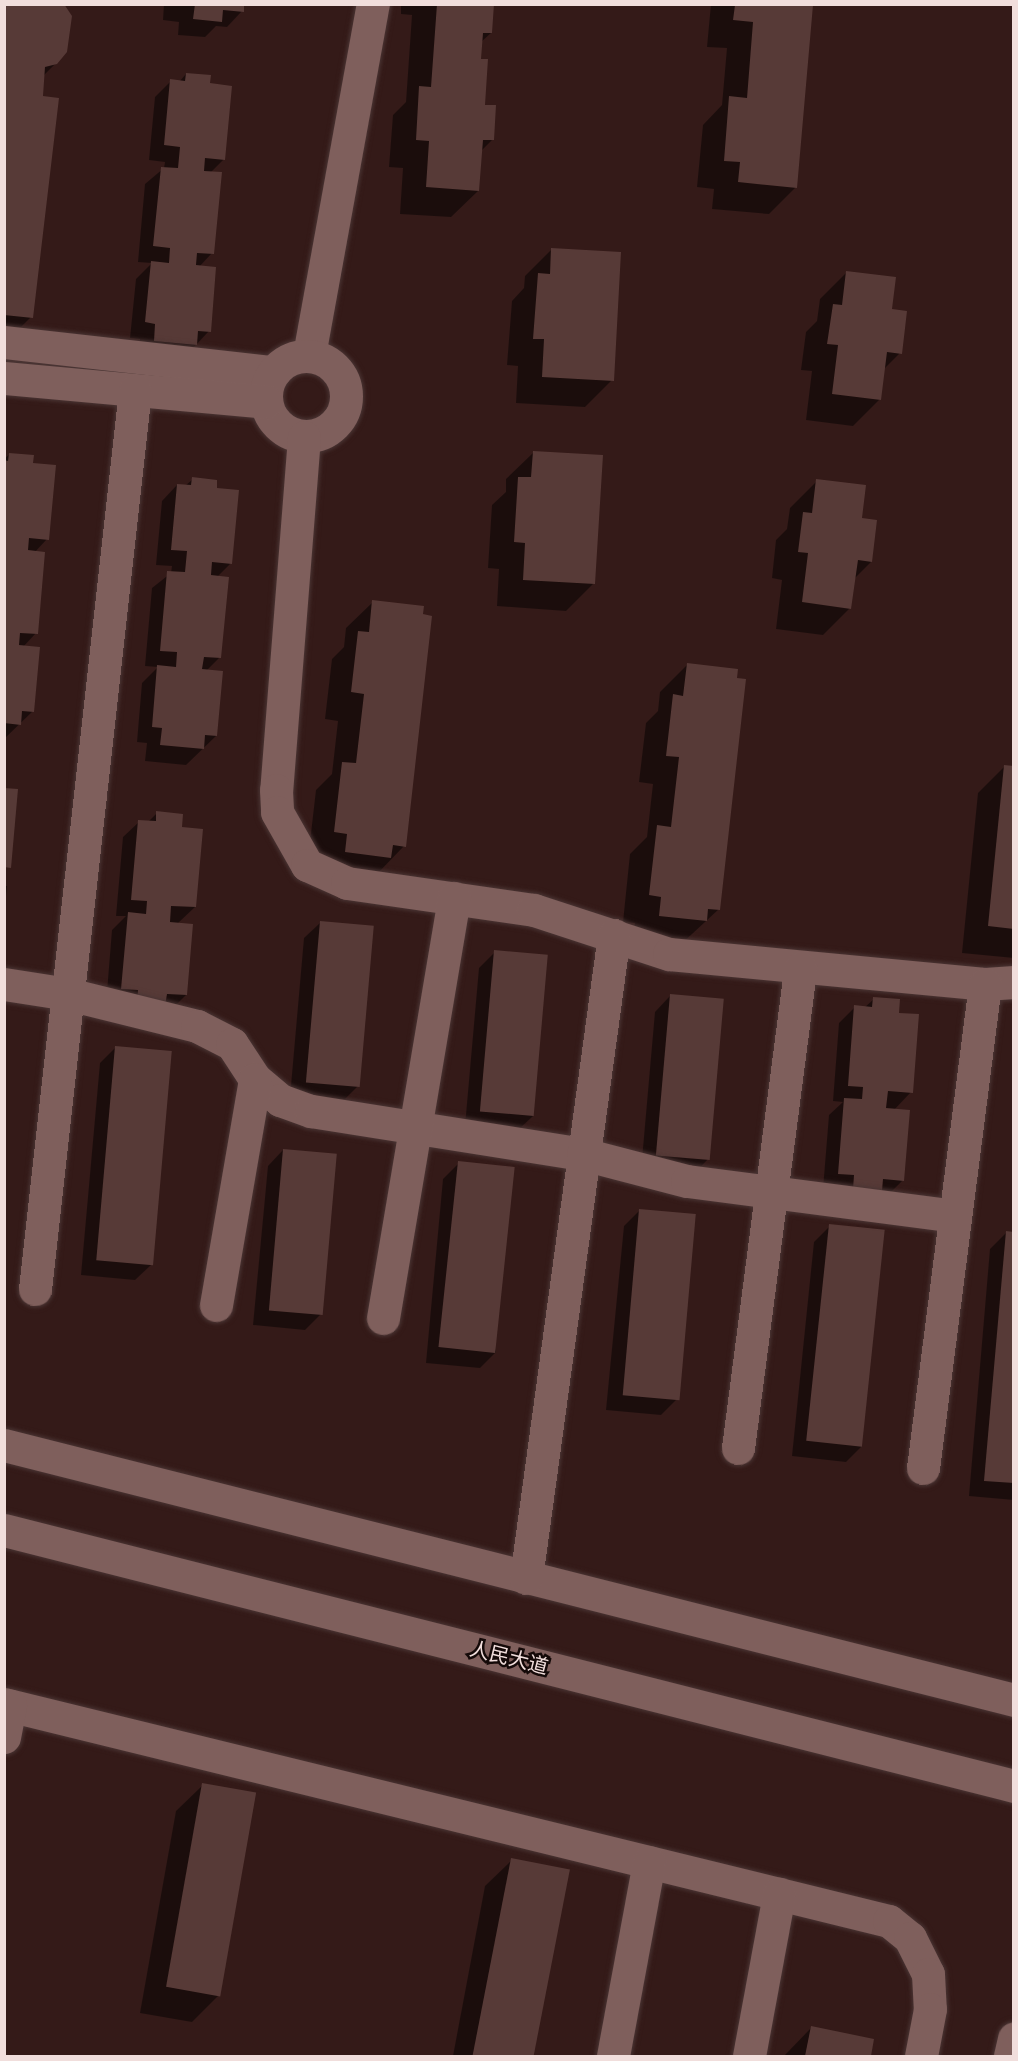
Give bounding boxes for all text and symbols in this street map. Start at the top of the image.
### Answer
street label: 人民大道 [467,1637,551,1679]

